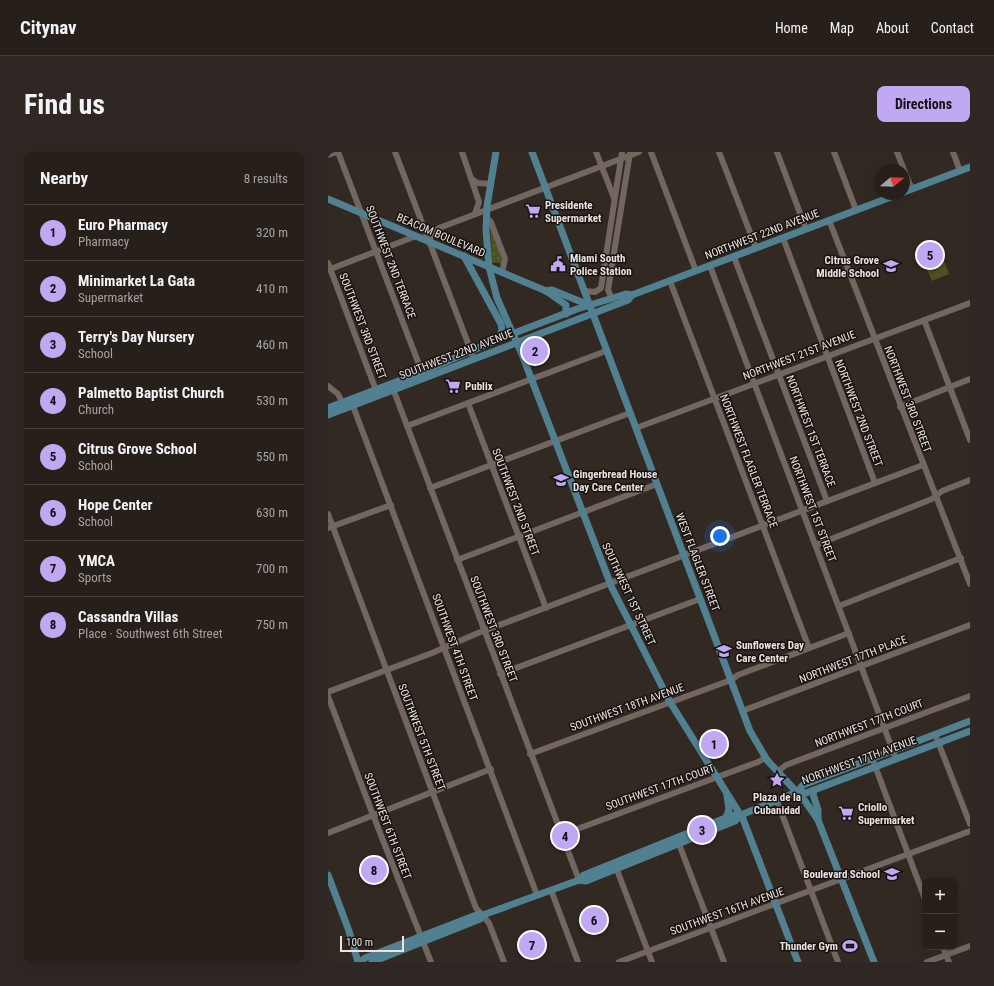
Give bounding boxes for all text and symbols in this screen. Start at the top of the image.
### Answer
text: Citynav [20,16,77,39]
text: Home [775,20,808,36]
text: Map [830,20,854,36]
text: About [876,20,909,36]
text: Contact [931,20,974,36]
button: Directions [877,86,970,122]
text: Find us [24,88,105,121]
north arrow [874,164,910,200]
text: Nearby [40,168,88,188]
text: 8 results [244,171,288,186]
place label: Presidente Supermarket [545,199,602,225]
supermarket icon: Presidente Supermarket [524,202,542,220]
street label: SOUTHWEST 2ND TERRACE [363,204,418,321]
street label: NORTHWEST 22ND AVENUE [703,206,822,262]
street label: BEACOM BOULEVARD [394,211,487,260]
text: Euro Pharmacy [78,216,168,234]
text: 1 [50,225,56,240]
text: 320 m [256,225,288,240]
text: Pharmacy [78,234,129,249]
pin: 5 [917,240,943,270]
place label: Miami South Police Station [570,252,632,278]
place label: Citrus Grove Middle School [816,254,879,280]
public building icon: Miami South Police Station [549,255,567,273]
school or university icon: Citrus Grove Middle School [882,257,900,275]
street label: SOUTHWEST 3RD STREET [336,271,389,381]
text: Minimarket La Gata [78,272,195,290]
text: 2 [50,281,56,296]
text: 410 m [256,281,288,296]
text: Supermarket [78,290,143,305]
street label: SOUTHWEST 22ND AVENUE [397,327,516,382]
text: Terry's Day Nursery [78,328,194,346]
street label: NORTHWEST 21ST AVENUE [741,328,858,383]
pin: 2 [522,336,548,366]
text: 3 [50,337,56,352]
text: 460 m [256,337,288,352]
street label: NORTHWEST 3RD STREET [881,344,934,455]
text: School [78,346,113,361]
street label: NORTHWEST 2ND STREET [832,358,885,469]
street label: NORTHWEST 1ST TERRACE [783,373,838,489]
supermarket icon: Publix [444,377,462,395]
place label: Publix [465,380,493,393]
text: Palmetto Baptist Church [78,384,224,402]
text: 4 [50,393,56,408]
text: 530 m [256,393,288,408]
street label: NORTHWEST FLAGLER TERRACE [717,393,780,530]
text: Church [78,402,114,417]
text: Citrus Grove School [78,440,197,458]
street label: SOUTHWEST 2ND STREET [489,447,542,558]
text: 5 [50,449,56,464]
text: 550 m [256,449,288,464]
street label: NORTHWEST 1ST STREET [786,454,839,564]
text: School [78,458,113,473]
place label: Gingerbread House Day Care Center [573,468,657,494]
school or university icon: Gingerbread House Day Care Center [552,471,570,489]
text: Hope Center [78,496,153,514]
text: 6 [50,505,56,520]
text: 630 m [256,505,288,520]
street label: WEST FLAGLER STREET [673,511,722,613]
text: School [78,514,113,529]
your location [710,526,730,546]
street label: SOUTHWEST 1ST STREET [599,541,658,648]
text: YMCA [78,552,115,570]
text: 7 [50,561,56,576]
text: 700 m [256,561,288,576]
text: Sports [78,570,112,585]
street label: SOUTHWEST 3RD STREET [467,574,520,684]
street label: SOUTHWEST 4TH STREET [429,592,480,703]
text: Cassandra Villas [78,608,178,626]
text: 8 [50,617,56,632]
text: 750 m [256,617,288,632]
text: Place · Southwest 6th Street [78,626,223,641]
street label: NORTHWEST 17TH PLACE [797,633,909,686]
place label: Sunflowers Day Care Center [736,639,804,665]
school or university icon: Sunflowers Day Care Center [715,642,733,660]
street label: SOUTHWEST 18TH AVENUE [568,681,687,734]
street label: SOUTHWEST 5TH STREET [395,682,448,793]
street label: NORTHWEST 17TH COURT [813,697,925,750]
pin: 1 [701,729,727,759]
street label: NORTHWEST 17TH AVENUE [800,734,919,787]
street label: SOUTHWEST 17TH COURT [604,762,717,813]
street label: SOUTHWEST 6TH STREET [361,771,414,882]
place icon: Plaza de la Cubanidad [768,771,786,789]
place label: Plaza de la Cubanidad [753,791,801,817]
place label: Criollo Supermarket [858,801,915,827]
supermarket icon: Criollo Supermarket [837,804,855,822]
pin: 3 [689,815,715,845]
pin: 4 [552,821,578,851]
pin: 8 [361,855,387,885]
school or university icon: Boulevard School [883,865,901,883]
place label: Boulevard School [803,868,880,881]
map controls [922,878,958,950]
button: + [922,878,958,914]
street label: SOUTHWEST 16TH AVENUE [668,885,787,938]
pin: 6 [581,905,607,935]
button: − [922,914,958,950]
pin: 7 [519,930,545,960]
scale bar [340,934,404,953]
text: 100 m [346,936,373,949]
sports icon: Thunder Gym [841,937,859,955]
place label: Thunder Gym [779,940,838,953]

